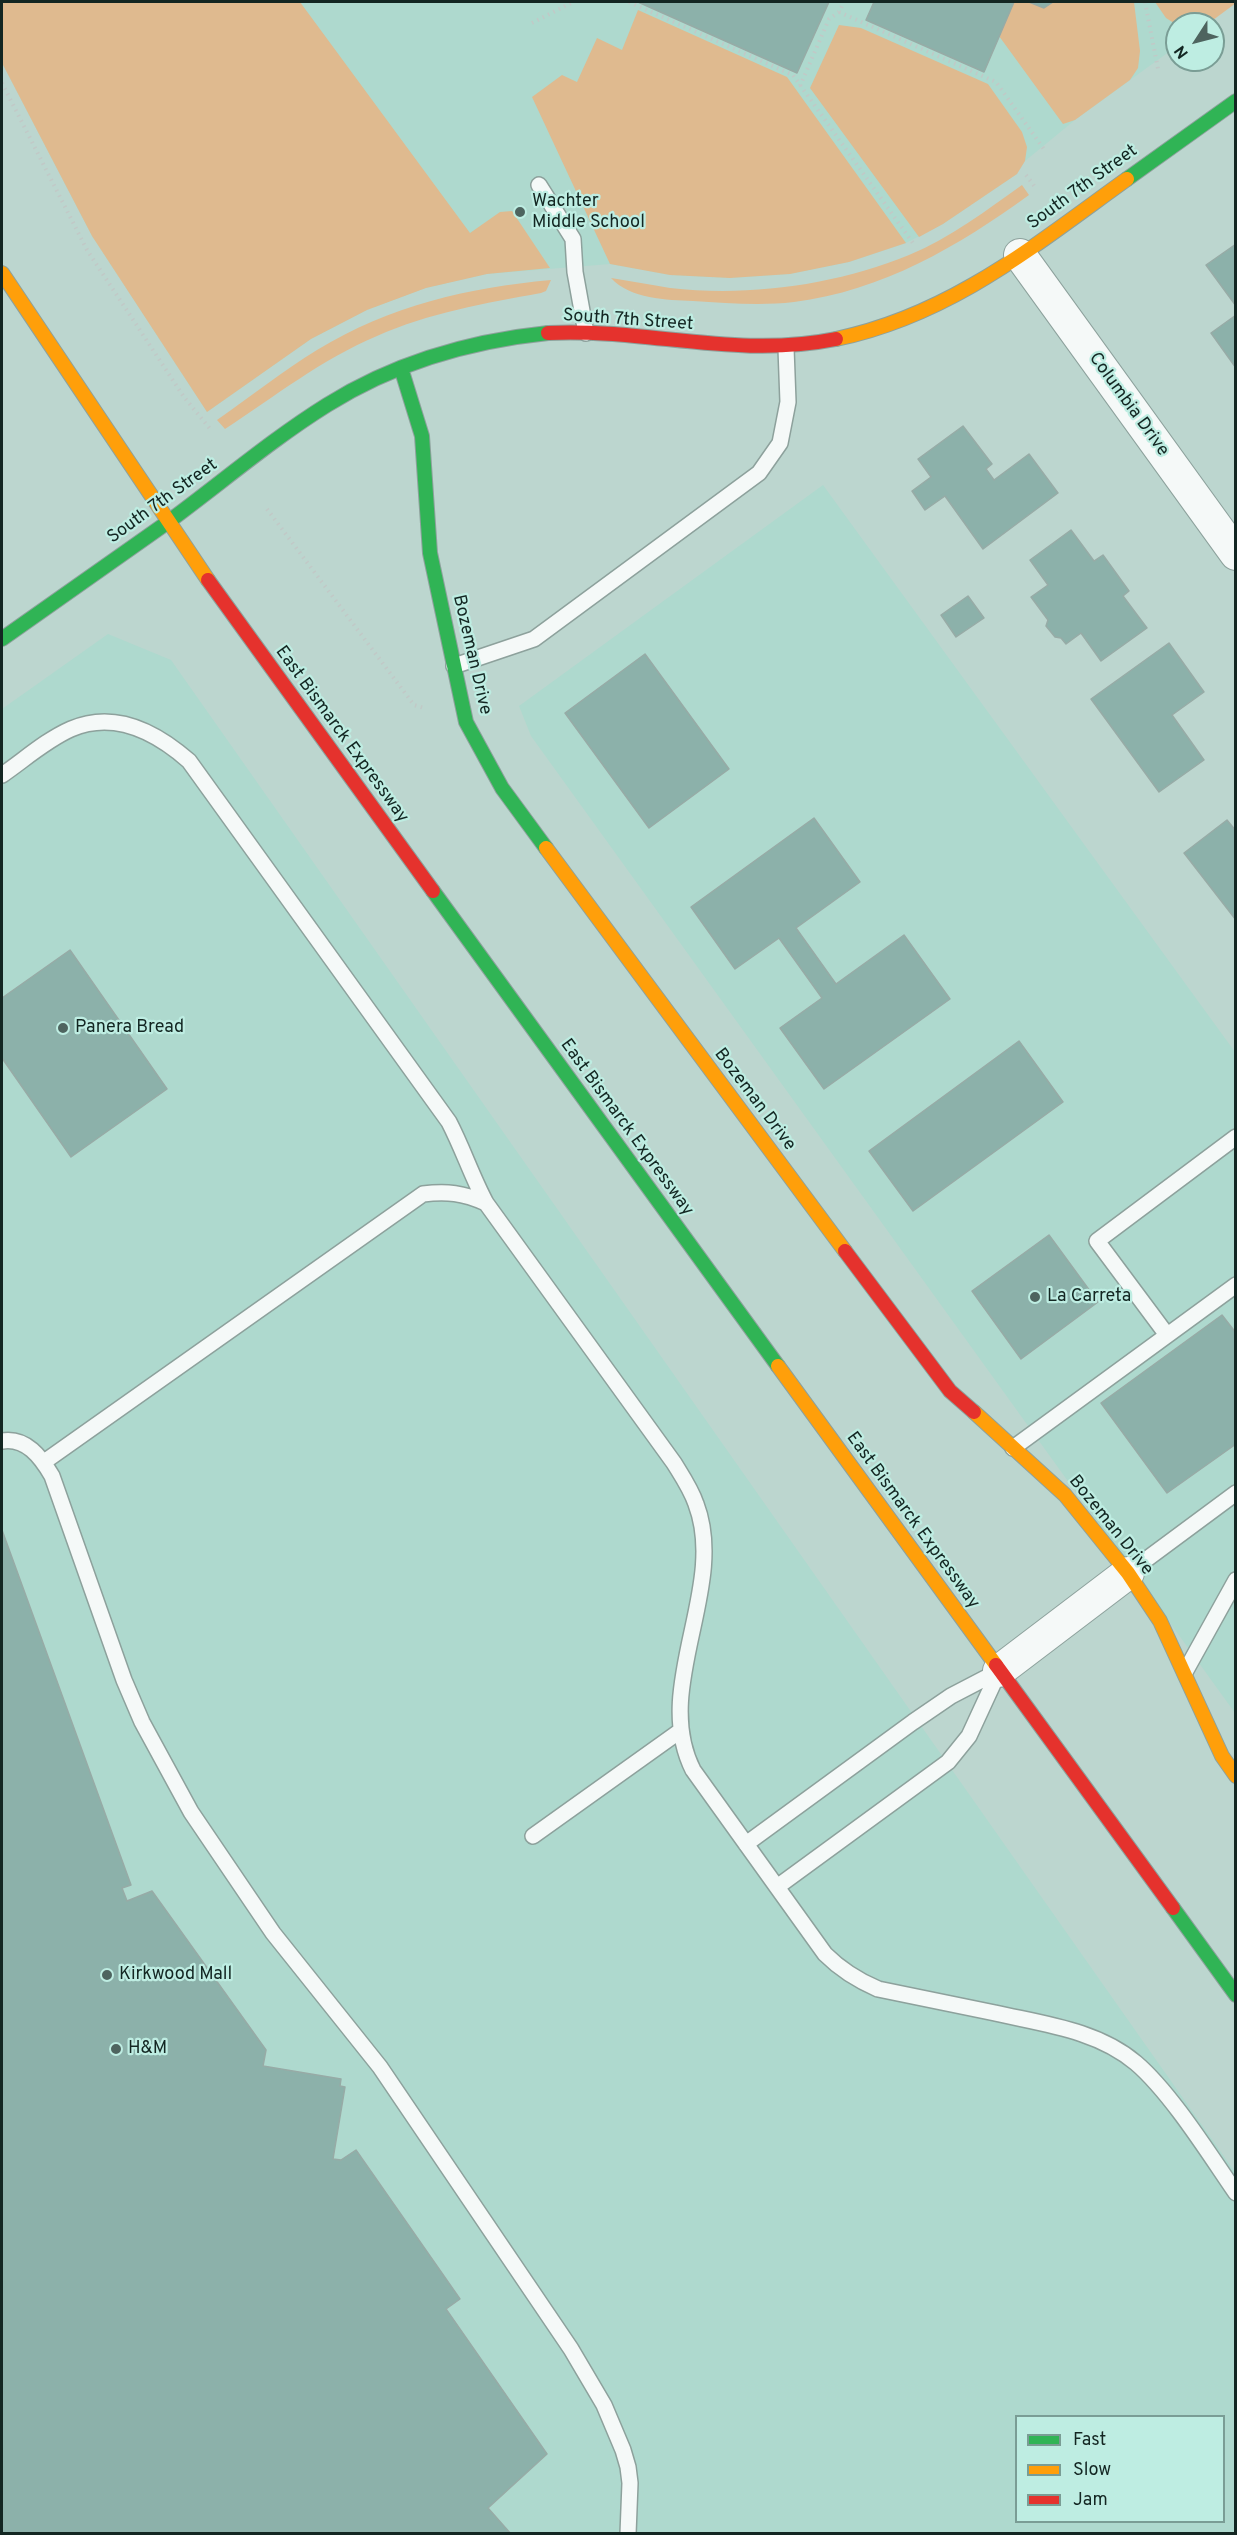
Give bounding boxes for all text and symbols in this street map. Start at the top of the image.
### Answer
north arrow [1165,12,1225,72]
text: N [1171,41,1194,62]
street label: South 7th Street [1024,141,1142,235]
place label: Wachter Middle School [532,191,645,234]
marker: Wachter Middle School [513,205,527,219]
street label: South 7th Street [562,306,694,336]
street label: Columbia Drive [1083,349,1173,461]
street label: South 7th Street [104,455,222,549]
street label: Bozeman Drive [447,593,495,717]
street label: East Bismarck Expressway [270,642,412,828]
place label: Panera Bread [75,1017,184,1039]
marker: Panera Bread [56,1021,70,1035]
street label: East Bismarck Expressway [555,1035,697,1221]
street label: Bozeman Drive [708,1045,800,1155]
place label: La Carreta [1047,1286,1131,1308]
marker: La Carreta [1028,1290,1042,1304]
street label: East Bismarck Expressway [841,1428,983,1614]
street label: Bozeman Drive [1063,1472,1157,1580]
place label: Kirkwood Mall [119,1964,232,1986]
marker: Kirkwood Mall [100,1968,114,1982]
place label: H&M [128,2038,167,2060]
marker: H&M [109,2042,123,2056]
legend [1015,2415,1225,2523]
text: Fast [1073,2429,1106,2452]
text: Slow [1073,2459,1111,2482]
text: Jam [1073,2489,1108,2512]

